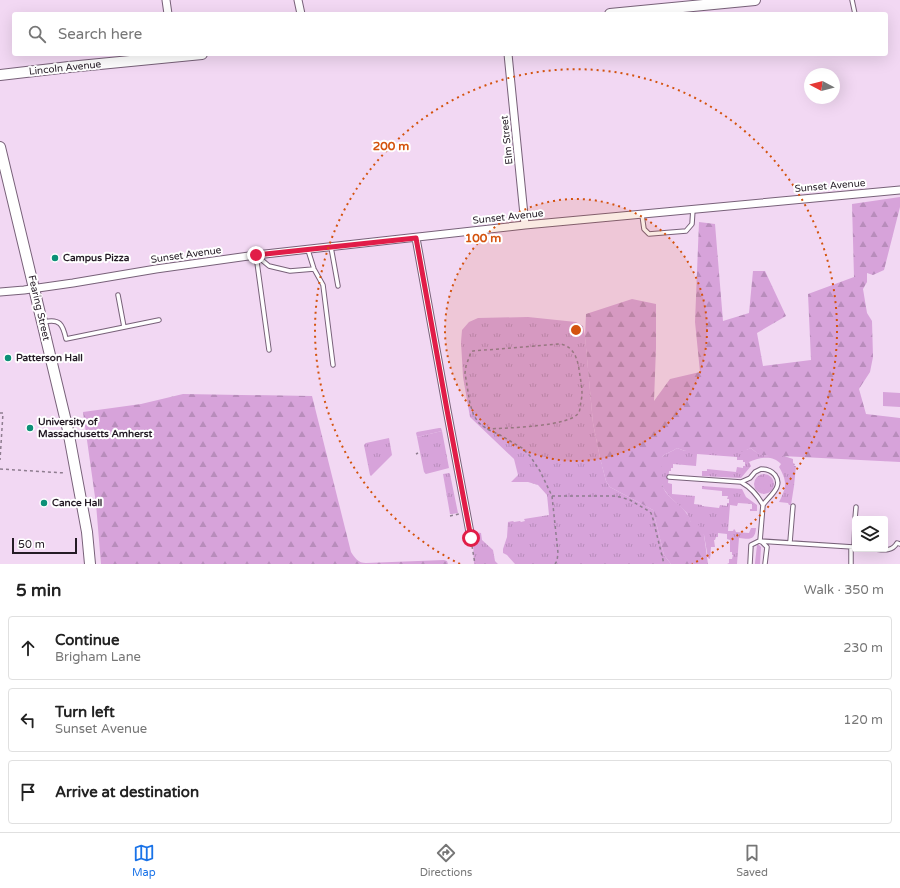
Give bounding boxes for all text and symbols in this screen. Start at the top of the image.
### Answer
search box [12,12,888,56]
icon: search [26,23,48,45]
text: Search here [58,25,142,43]
street label: Lincoln Avenue [28,58,102,78]
north arrow [804,68,840,104]
street label: Elm Street [498,115,516,165]
text: 200 m [373,139,409,153]
street label: Sunset Avenue [794,177,866,195]
street label: Sunset Avenue [472,207,544,227]
text: 100 m [465,231,501,245]
street label: Sunset Avenue [150,244,222,266]
route end [247,246,265,264]
place label: Campus Pizza [63,252,130,264]
marker: Campus Pizza [50,253,60,263]
street label: Fearing Street [26,274,52,342]
centre of rings [569,323,583,337]
place label: Patterson Hall [16,352,83,364]
marker: Patterson Hall [3,353,13,363]
place label: University of Massachusetts Amherst [38,416,152,440]
marker: University of Massachusetts Amherst [25,423,35,433]
place label: Cance Hall [52,497,102,509]
marker: Cance Hall [39,498,49,508]
map controls [852,516,888,552]
button: layers [852,516,888,552]
route start [462,529,480,547]
scale bar [12,536,77,555]
text: 50 m [18,538,45,551]
text: 5 min [16,580,61,601]
text: Walk · 350 m [804,582,884,598]
text: Continue [55,631,119,649]
icon: ahead [17,637,39,659]
text: 230 m [843,640,883,656]
text: Brigham Lane [55,649,141,665]
text: Turn left [55,703,115,721]
icon: left [17,709,39,731]
text: 120 m [843,712,883,728]
text: Sunset Avenue [55,721,147,737]
icon: arrive [17,781,39,803]
text: Arrive at destination [55,783,199,801]
tab: Map [132,842,156,879]
tab: Directions [420,842,472,879]
tab: Saved [736,842,768,879]

